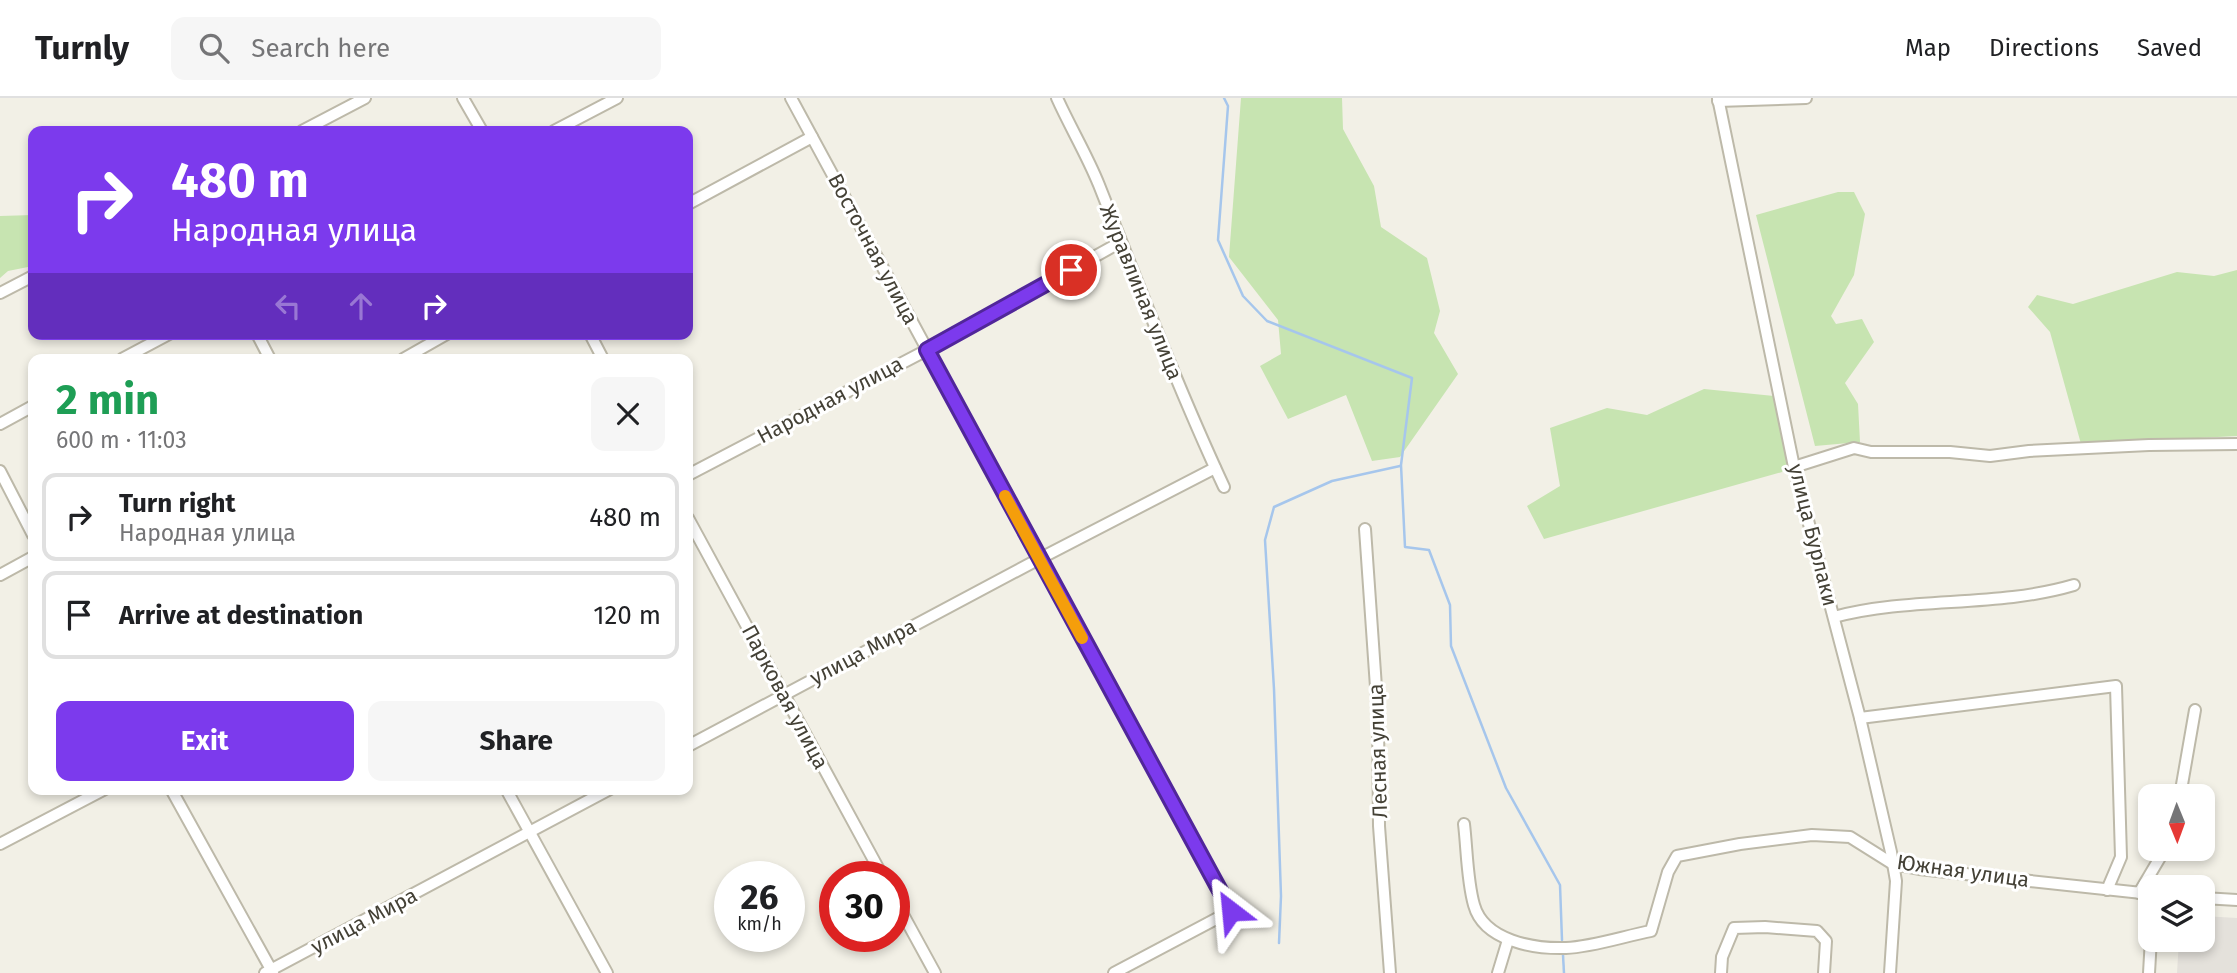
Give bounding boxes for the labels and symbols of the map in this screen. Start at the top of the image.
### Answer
street label: Восточная улица [822,169,924,329]
street label: Журавлиная улица [1094,200,1188,384]
pin [1041,240,1101,300]
street label: Народная улица [753,351,907,449]
street label: улица Бурлаки [1783,461,1843,609]
street label: улица Мира [805,613,921,691]
street label: Парковая улица [736,620,834,774]
street label: Лесная улица [1363,683,1393,819]
north arrow [2138,784,2216,861]
street label: Южная улица [1895,849,2031,893]
speed limit sign: 30 [819,861,910,952]
position arrow [1194,874,1268,948]
street label: улица Мира [306,882,422,960]

